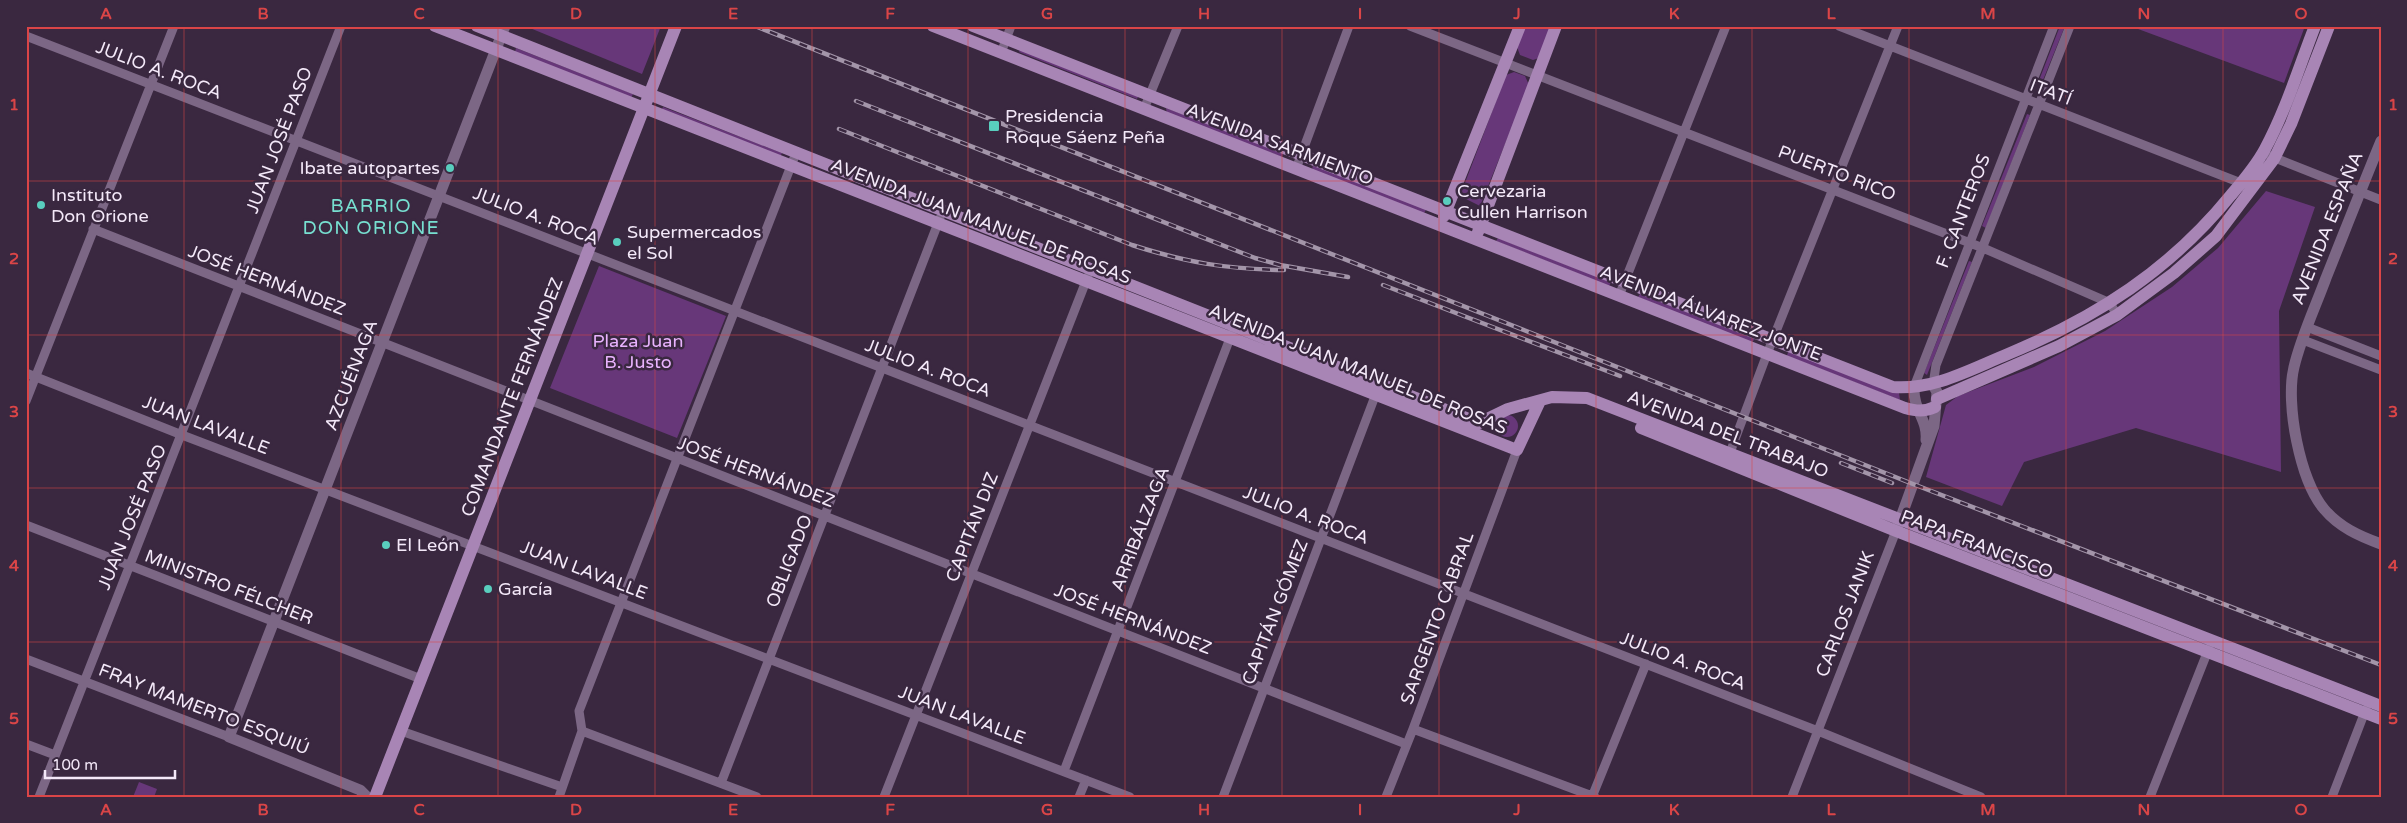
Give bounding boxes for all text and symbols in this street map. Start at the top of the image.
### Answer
text: A [100,4,112,24]
text: B [257,4,269,24]
text: C [413,4,425,24]
text: D [570,4,582,24]
text: E [728,4,738,24]
text: F [885,4,895,24]
text: G [1041,4,1053,24]
text: H [1198,4,1210,24]
text: I [1358,4,1362,24]
text: J [1512,4,1521,24]
text: K [1669,4,1680,24]
text: L [1826,4,1836,24]
text: M [1980,4,1996,24]
text: N [2138,4,2150,24]
text: O [2295,4,2308,24]
street label: JULIO A. ROCA [93,36,225,104]
street label: JUAN JOSÉ PASO [241,64,317,216]
street label: ITATÍ [2027,74,2075,110]
text: 1 [9,95,19,115]
text: 1 [2388,95,2398,115]
street label: AVENIDA SARMIENTO [1183,98,1377,190]
place label: Presidencia Roque Sáenz Peña [1005,105,1165,148]
marker: Presidencia Roque Sáenz Peña [987,119,1001,133]
street label: PUERTO RICO [1775,140,1899,206]
street label: AVENIDA ESPAÑA [2286,148,2368,308]
street label: F. CANTEROS [1931,151,1995,271]
street label: AVENIDA JUAN MANUEL DE ROSAS [828,153,1134,289]
place label: Ibate autopartes [300,157,440,179]
marker: Ibate autopartes [444,162,456,174]
place label: Cervezaria Cullen Harrison [1457,180,1588,223]
street label: JULIO A. ROCA [470,182,602,250]
place label: Instituto Don Orione [51,184,149,227]
district label: BARRIO DON ORIONE [302,195,440,239]
marker: Cervezaria Cullen Harrison [1441,195,1453,207]
marker: Instituto Don Orione [35,199,47,211]
place label: Supermercados el Sol [627,221,761,264]
marker: Supermercados el Sol [611,236,623,248]
street label: JOSÉ HERNÁNDEZ [185,240,349,320]
text: 2 [9,249,19,269]
text: 2 [2388,249,2398,269]
street label: AVENIDA ÁLVAREZ JONTE [1597,260,1825,366]
street label: COMANDANTE FERNÁNDEZ [456,274,568,520]
street label: AVENIDA JUAN MANUEL DE ROSAS [1206,299,1510,439]
street label: AZCUÉNAGA [320,316,382,434]
park label: Plaza Juan B. Justo [593,330,683,373]
street label: JULIO A. ROCA [862,334,994,402]
street label: AVENIDA DEL TRABAJO [1624,385,1832,483]
street label: JUAN LAVALLE [139,391,273,459]
text: 3 [9,402,19,422]
text: 3 [2388,402,2398,422]
street label: JOSÉ HERNÁNDEZ [674,432,838,512]
street label: JUAN JOSÉ PASO [93,441,171,593]
street label: ARRIBÁLZAGA [1106,463,1174,595]
street label: CAPITÁN DIZ [941,469,1003,585]
street label: JULIO A. ROCA [1240,481,1372,549]
street label: PAPA FRANCISCO [1898,505,2056,583]
street label: OBLIGADO [761,511,817,611]
street label: SARGENTO CABRAL [1396,528,1479,707]
place label: El León [396,534,459,556]
street label: JUAN LAVALLE [517,536,651,604]
street label: CAPITÁN GÓMEZ [1237,536,1313,688]
marker: El León [380,539,392,551]
street label: MINISTRO FÉLCHER [142,545,316,629]
street label: CARLOS JANIK [1811,548,1879,680]
text: 4 [9,556,19,576]
text: 4 [2388,556,2398,576]
place label: García [498,578,553,600]
street label: JOSÉ HERNÁNDEZ [1051,579,1215,659]
marker: García [482,583,494,595]
street label: JULIO A. ROCA [1617,627,1749,695]
street label: FRAY MAMERTO ESQUIÚ [95,659,313,759]
street label: JUAN LAVALLE [895,681,1029,749]
text: 5 [9,709,19,729]
text: 5 [2388,709,2398,729]
scale bar [45,748,175,780]
text: 100 m [52,756,98,774]
text: A [100,800,112,820]
text: B [257,800,269,820]
text: C [413,800,425,820]
text: D [570,800,582,820]
text: E [728,800,738,820]
text: F [885,800,895,820]
text: G [1041,800,1053,820]
text: H [1198,800,1210,820]
text: I [1358,800,1362,820]
text: J [1512,800,1521,820]
text: K [1669,800,1680,820]
text: L [1826,800,1836,820]
text: M [1980,800,1996,820]
text: N [2138,800,2150,820]
text: O [2295,800,2308,820]

